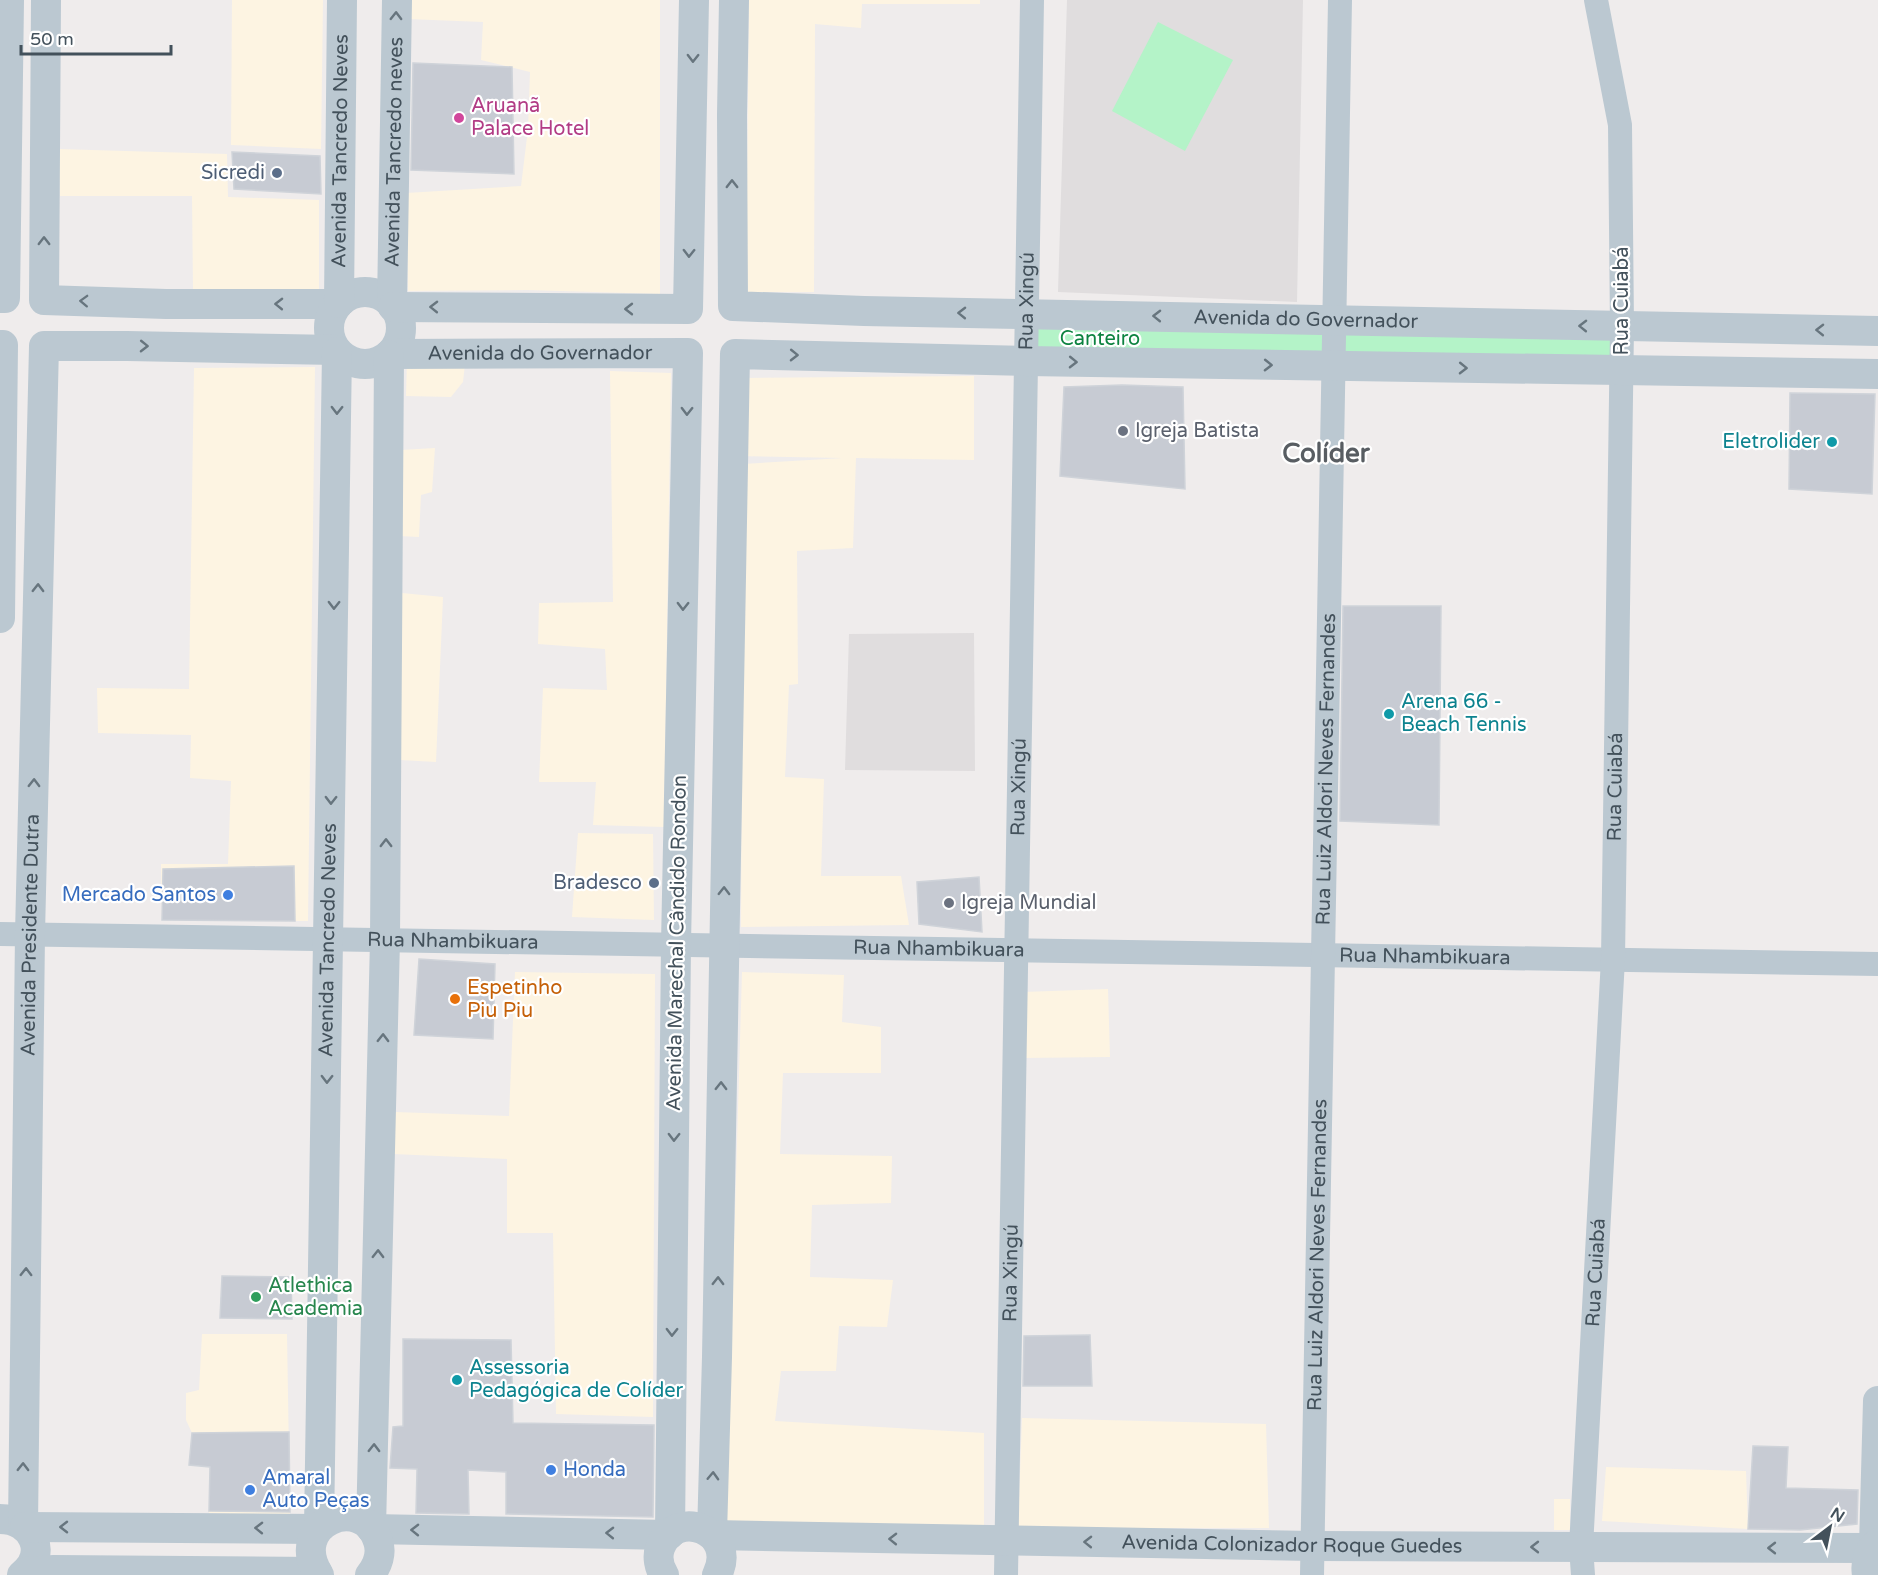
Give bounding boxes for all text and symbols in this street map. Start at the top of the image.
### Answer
one-way arrow [390,11,403,20]
scale bar [21,18,171,56]
text: 50 m [30,28,74,50]
street label: Avenida Tancredo Neves [327,34,354,268]
street label: Avenida Tancredo neves [381,37,408,267]
one-way arrow [687,54,699,63]
place label: Aruanã Palace Hotel [471,94,589,141]
marker: Aruanã Palace Hotel [452,111,466,125]
place label: Sicredi [201,161,265,185]
marker: Sicredi [270,166,284,180]
one-way arrow [726,180,738,189]
one-way arrow [38,237,50,246]
street label: Rua Cuiabá [1610,247,1634,355]
one-way arrow [683,249,695,258]
street label: Rua Xingú [1014,252,1040,351]
one-way arrow [79,295,88,307]
one-way arrow [274,298,283,310]
one-way arrow [430,301,439,314]
one-way arrow [625,303,634,315]
street label: Avenida do Governador [1193,305,1419,334]
one-way arrow [957,306,966,319]
one-way arrow [1152,310,1161,323]
one-way arrow [1578,319,1587,332]
one-way arrow [1815,324,1824,336]
park label: Canteiro [1060,327,1140,351]
one-way arrow [140,340,149,352]
street label: Avenida do Governador [428,341,653,366]
one-way arrow [789,349,798,362]
one-way arrow [1068,356,1077,368]
one-way arrow [1263,359,1272,371]
one-way arrow [1458,361,1467,374]
one-way arrow [330,406,343,415]
one-way arrow [681,407,693,416]
place label: Igreja Batista [1135,419,1259,443]
marker: Igreja Batista [1116,424,1130,438]
place label: Eletrolider [1722,430,1820,454]
marker: Eletrolider [1825,435,1839,449]
district label: Colíder [1282,438,1371,469]
one-way arrow [32,583,44,592]
one-way arrow [328,601,340,610]
one-way arrow [677,602,689,611]
street label: Rua Luiz Aldori Neves Fernandes [1312,613,1341,926]
place label: Arena 66 - Beach Tennis [1401,690,1527,737]
marker: Arena 66 - Beach Tennis [1382,707,1396,721]
street label: Rua Cuiabá [1603,732,1628,842]
street label: Rua Xingú [1006,738,1032,836]
street label: Avenida Marechal Cândido Rondon [662,775,692,1111]
one-way arrow [27,778,40,787]
one-way arrow [325,796,337,805]
street label: Avenida Presidente Dutra [17,814,45,1056]
street label: Avenida Tancredo Neves [314,823,342,1057]
one-way arrow [380,838,392,847]
place label: Bradesco [553,871,642,895]
marker: Bradesco [647,876,661,890]
place label: Mercado Santos [62,883,216,907]
one-way arrow [718,886,730,895]
marker: Mercado Santos [221,888,235,902]
place label: Igreja Mundial [961,891,1096,915]
marker: Igreja Mundial [942,896,956,910]
street label: Rua Nhambikuara [367,928,539,955]
street label: Rua Nhambikuara [853,936,1025,962]
street label: Rua Nhambikuara [1339,943,1511,970]
place label: Espetinho Piu Piu [467,976,562,1023]
marker: Espetinho Piu Piu [448,992,462,1006]
one-way arrow [377,1033,390,1042]
one-way arrow [321,1075,333,1084]
one-way arrow [715,1081,727,1090]
street label: Rua Luiz Aldori Neves Fernandes [1303,1099,1332,1411]
one-way arrow [668,1133,680,1142]
street label: Rua Cuiabá [1581,1217,1611,1327]
street label: Rua Xingú [998,1224,1024,1322]
one-way arrow [372,1249,385,1258]
one-way arrow [20,1267,32,1276]
place label: Atlethica Academia [268,1274,363,1321]
one-way arrow [712,1276,724,1285]
marker: Atlethica Academia [249,1290,263,1304]
one-way arrow [666,1328,678,1337]
place label: Assessoria Pedagógica de Colíder [469,1356,684,1403]
marker: Assessoria Pedagógica de Colíder [450,1373,464,1387]
one-way arrow [368,1444,380,1453]
place label: Honda [563,1458,626,1482]
one-way arrow [17,1462,30,1471]
marker: Honda [544,1463,558,1477]
place label: Amaral Auto Peças [262,1466,370,1513]
one-way arrow [707,1471,720,1480]
marker: Amaral Auto Peças [243,1483,257,1497]
north arrow [1800,1497,1860,1557]
text: N [1827,1503,1848,1527]
one-way arrow [59,1521,68,1533]
one-way arrow [254,1522,263,1535]
one-way arrow [411,1524,420,1536]
one-way arrow [605,1526,614,1539]
street label: Avenida Colonizador Roque Guedes [1121,1530,1463,1559]
one-way arrow [888,1533,897,1545]
one-way arrow [1083,1536,1092,1549]
one-way arrow [1530,1541,1539,1553]
one-way arrow [1767,1542,1776,1554]

